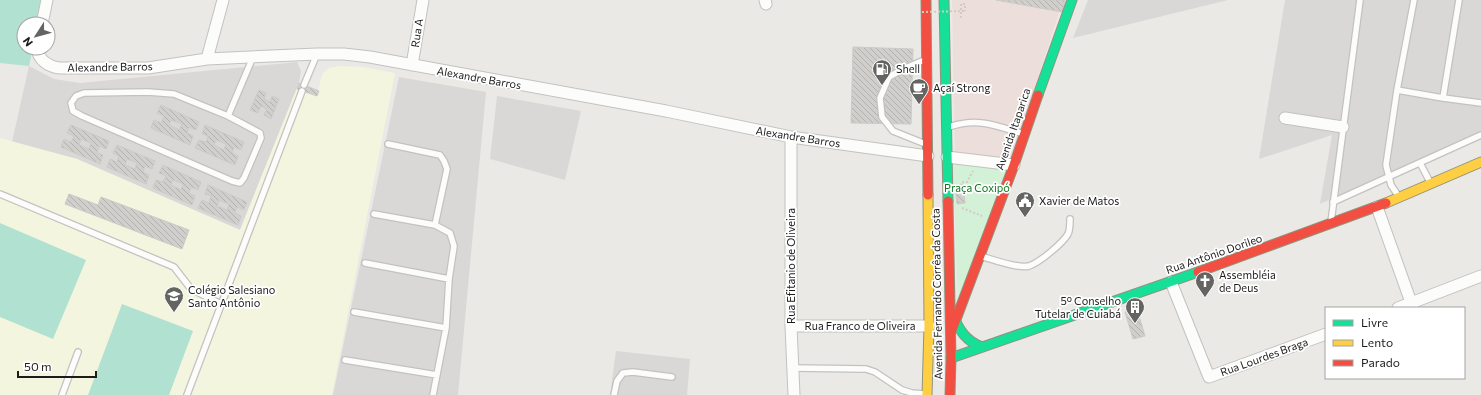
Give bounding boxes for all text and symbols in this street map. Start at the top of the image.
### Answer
north arrow [16,16,56,56]
street label: Rua A [408,17,425,48]
text: N [20,35,35,49]
fuel station icon: Shell [871,58,893,86]
street label: Alexandre Barros [67,59,153,74]
place label: Shell [896,62,920,75]
street label: Alexandre Barros [436,64,522,91]
cafe icon: Açaí Strong [908,77,930,105]
place label: Açaí Strong [933,81,990,94]
street label: Avenida Itaparica [992,86,1033,172]
street label: Alexandre Barros [755,123,841,150]
park label: Praça Coxipó [944,181,1010,194]
public building icon: Xavier de Matos [1014,190,1036,218]
place label: Xavier de Matos [1039,194,1119,207]
street label: Rua Efitanio de Oliveira [784,208,797,324]
street label: Avenida Fernando Corrêa da Costa [929,208,944,380]
street label: Rua Antônio Dorileo [1164,231,1264,276]
place label: Assembléia de Deus [1219,268,1276,294]
church icon: Assembléia de Deus [1194,270,1216,298]
place label: Colégio Salesiano Santo Antônio [188,283,276,309]
school or university icon: Colégio Salesiano Santo Antônio [163,285,185,313]
place label: 5⁰ Conselho Tutelar de Cuiabá [1035,294,1121,320]
building icon: 5⁰ Conselho Tutelar de Cuiabá [1124,296,1146,324]
legend [1325,307,1465,379]
text: Livre [1361,315,1388,329]
street label: Rua Franco de Oliveira [805,319,915,332]
street label: Rua Lourdes Braga [1218,335,1310,378]
text: Lento [1361,335,1393,349]
scale bar [18,353,96,379]
text: Parado [1361,355,1400,369]
text: 50 m [24,359,52,373]

